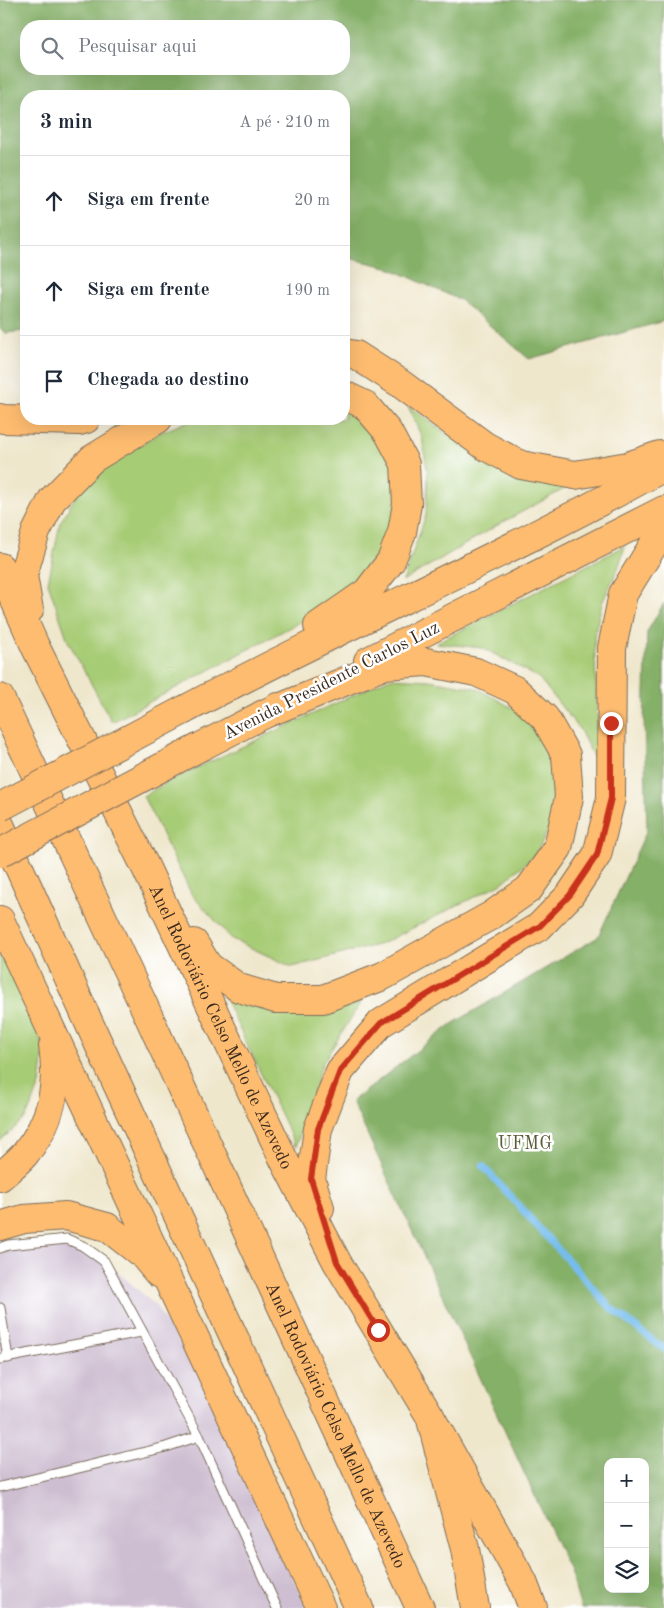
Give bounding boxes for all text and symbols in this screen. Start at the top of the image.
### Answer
search box [20,20,350,75]
icon: search [38,34,66,62]
text: Pesquisar aqui [78,38,197,57]
text: 3 min [40,112,93,133]
text: A pé · 210 m [239,115,330,131]
icon: ahead [40,187,68,215]
text: Siga em frente [87,191,210,210]
text: 20 m [294,193,330,209]
icon: ahead [40,277,68,305]
text: Siga em frente [87,281,210,300]
text: 190 m [285,283,330,299]
icon: arrive [40,367,68,395]
text: Chegada ao destino [87,371,249,390]
street label: Avenida Presidente Carlos Luz [221,618,442,743]
route end [600,712,623,735]
street label: Anel Rodoviário Celso Mello de Azevedo [145,882,295,1173]
park label: UFMG [498,1135,552,1153]
street label: Anel Rodoviário Celso Mello de Azevedo [262,1280,409,1571]
route start [367,1319,390,1342]
map controls [604,1458,649,1593]
button: + [604,1458,649,1503]
button: − [604,1503,649,1548]
button: layers [604,1548,649,1593]

